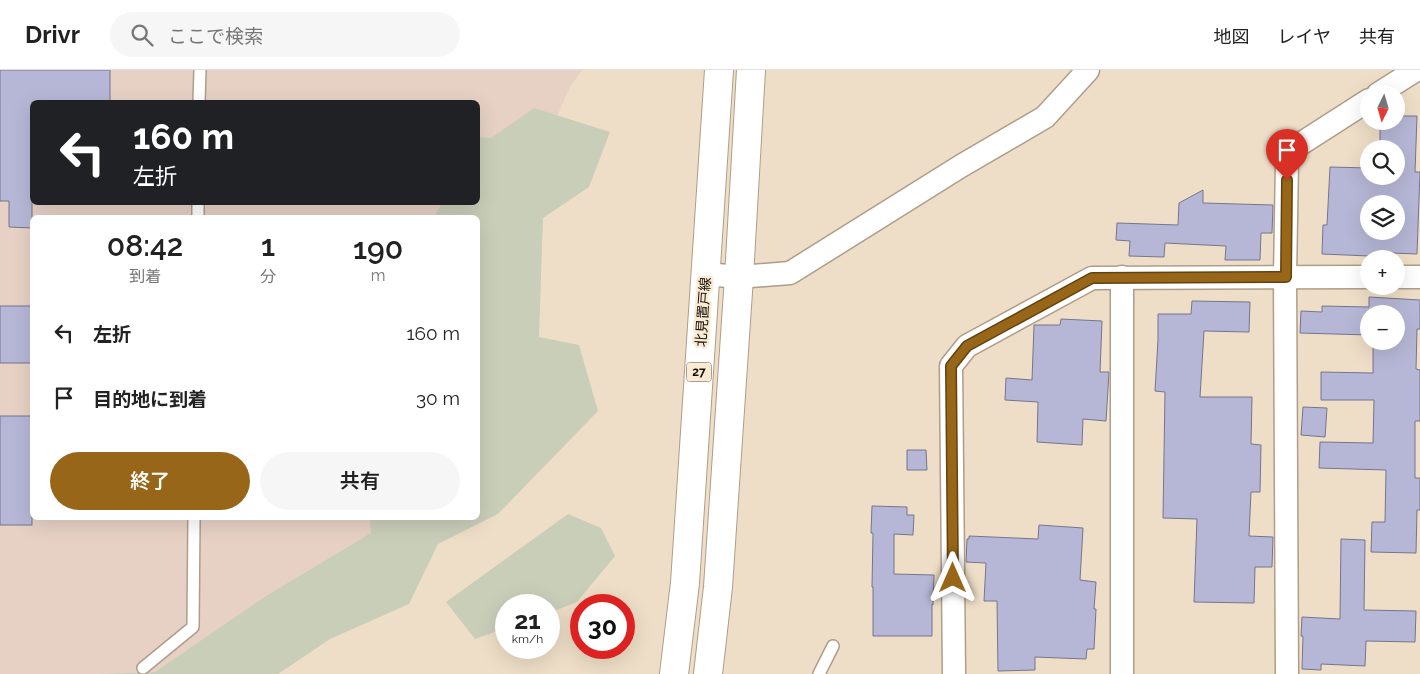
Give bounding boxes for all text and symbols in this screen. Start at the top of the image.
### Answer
search box [110,12,460,57]
text: Drivr [25,20,80,49]
icon: search [128,21,156,49]
text: ここで検索 [168,25,263,47]
text: 地図 [1214,26,1250,47]
text: レイヤ [1278,26,1331,47]
text: 共有 [1359,26,1395,47]
north arrow [1360,85,1405,130]
map controls [1360,85,1405,350]
text: 160 m [133,116,234,157]
icon: left [50,120,115,185]
pin [1266,129,1308,180]
icon: arrive [1273,136,1301,164]
button: search [1360,140,1405,185]
text: 左折 [133,163,177,189]
button: layers [1360,195,1405,240]
text: 08:42 [107,228,183,263]
text: 1 [261,228,275,263]
text: 190 [353,231,403,266]
button: + [1360,250,1405,295]
text: m [371,266,385,285]
text: 到着 [129,267,161,286]
text: 分 [260,267,276,286]
street label: 北見置戸線 [693,277,713,347]
button: − [1360,305,1405,350]
icon: left [50,319,78,347]
text: 160 m [406,322,460,344]
text: 左折 [93,323,131,345]
road number: 27 [686,362,712,382]
icon: arrive [50,384,78,412]
text: 30 m [416,387,460,409]
text: 目的地に到着 [93,388,207,410]
button: 終了 [50,452,250,510]
button: 共有 [260,452,460,510]
position arrow [926,551,978,603]
speed limit sign: 30 [570,594,635,659]
text: 21 [514,605,541,635]
text: km/h [512,632,543,646]

